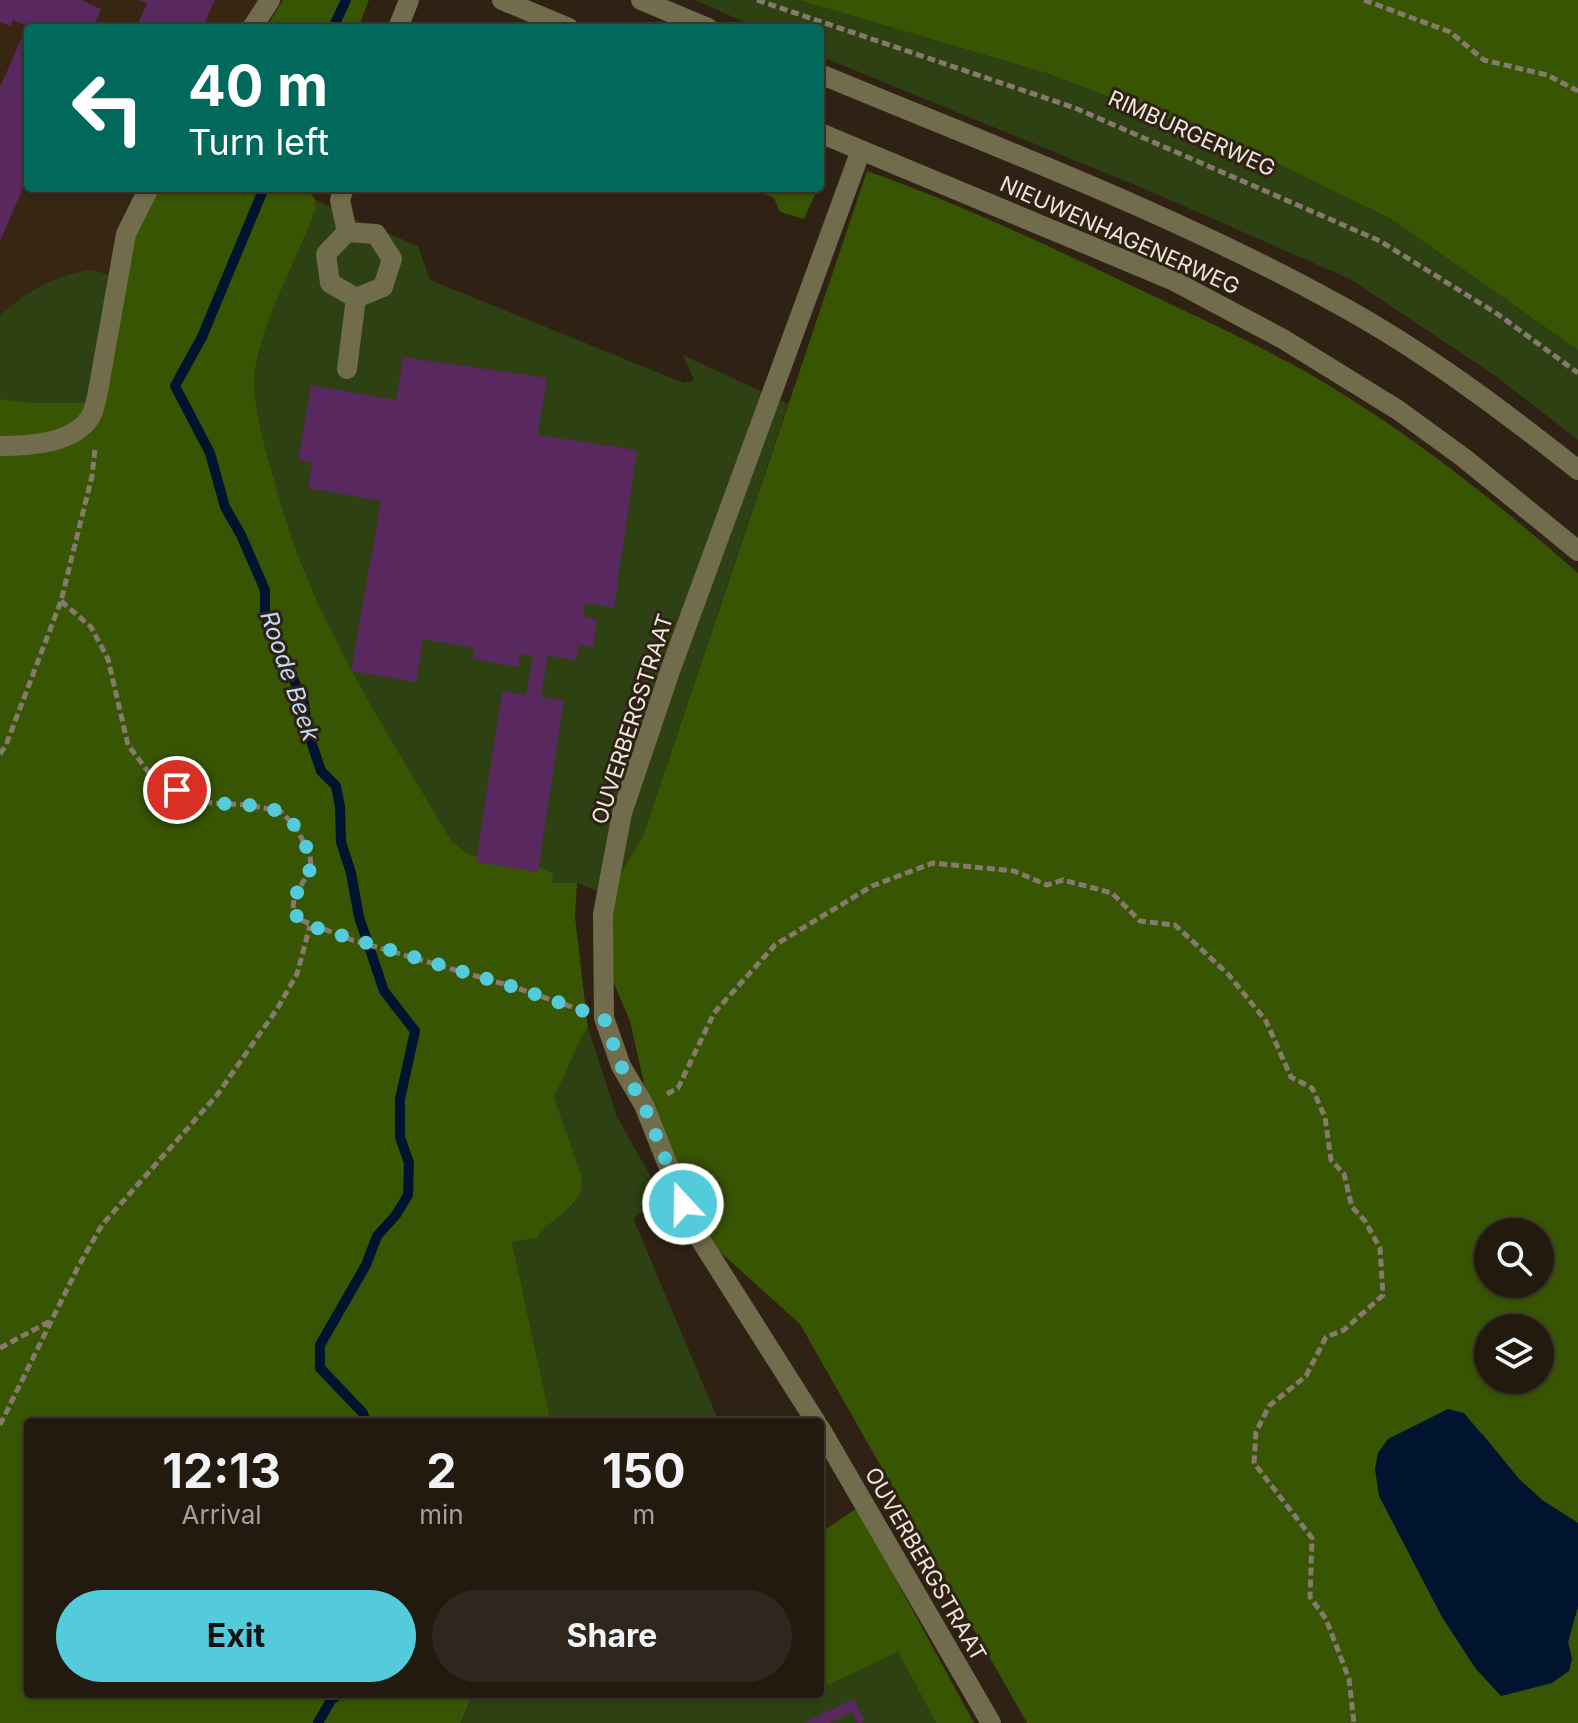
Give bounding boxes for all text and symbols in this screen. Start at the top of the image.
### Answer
text: 40 m [188,52,328,120]
icon: left [56,56,160,160]
street label: RIMBURGERWEG [1105,85,1279,181]
text: Turn left [188,120,329,164]
street label: NIEUWENHAGENERWEG [996,170,1244,300]
water label: Roode Beek [254,607,326,746]
street label: OUVERBERGSTRAAT [586,611,678,827]
pin [143,756,211,824]
icon: arrive [155,768,199,812]
position arrow [641,1162,725,1246]
map controls [1474,1218,1554,1394]
button: search [1474,1218,1554,1298]
button: layers [1474,1314,1554,1394]
text: 12:13 [162,1441,281,1500]
text: 2 [426,1441,457,1500]
text: 150 [602,1441,686,1500]
street label: OUVERBERGSTRAAT [860,1462,992,1666]
text: Arrival [182,1499,262,1530]
text: min [419,1499,464,1530]
text: m [632,1499,655,1530]
button: Exit [56,1590,416,1682]
button: Share [432,1590,792,1682]

